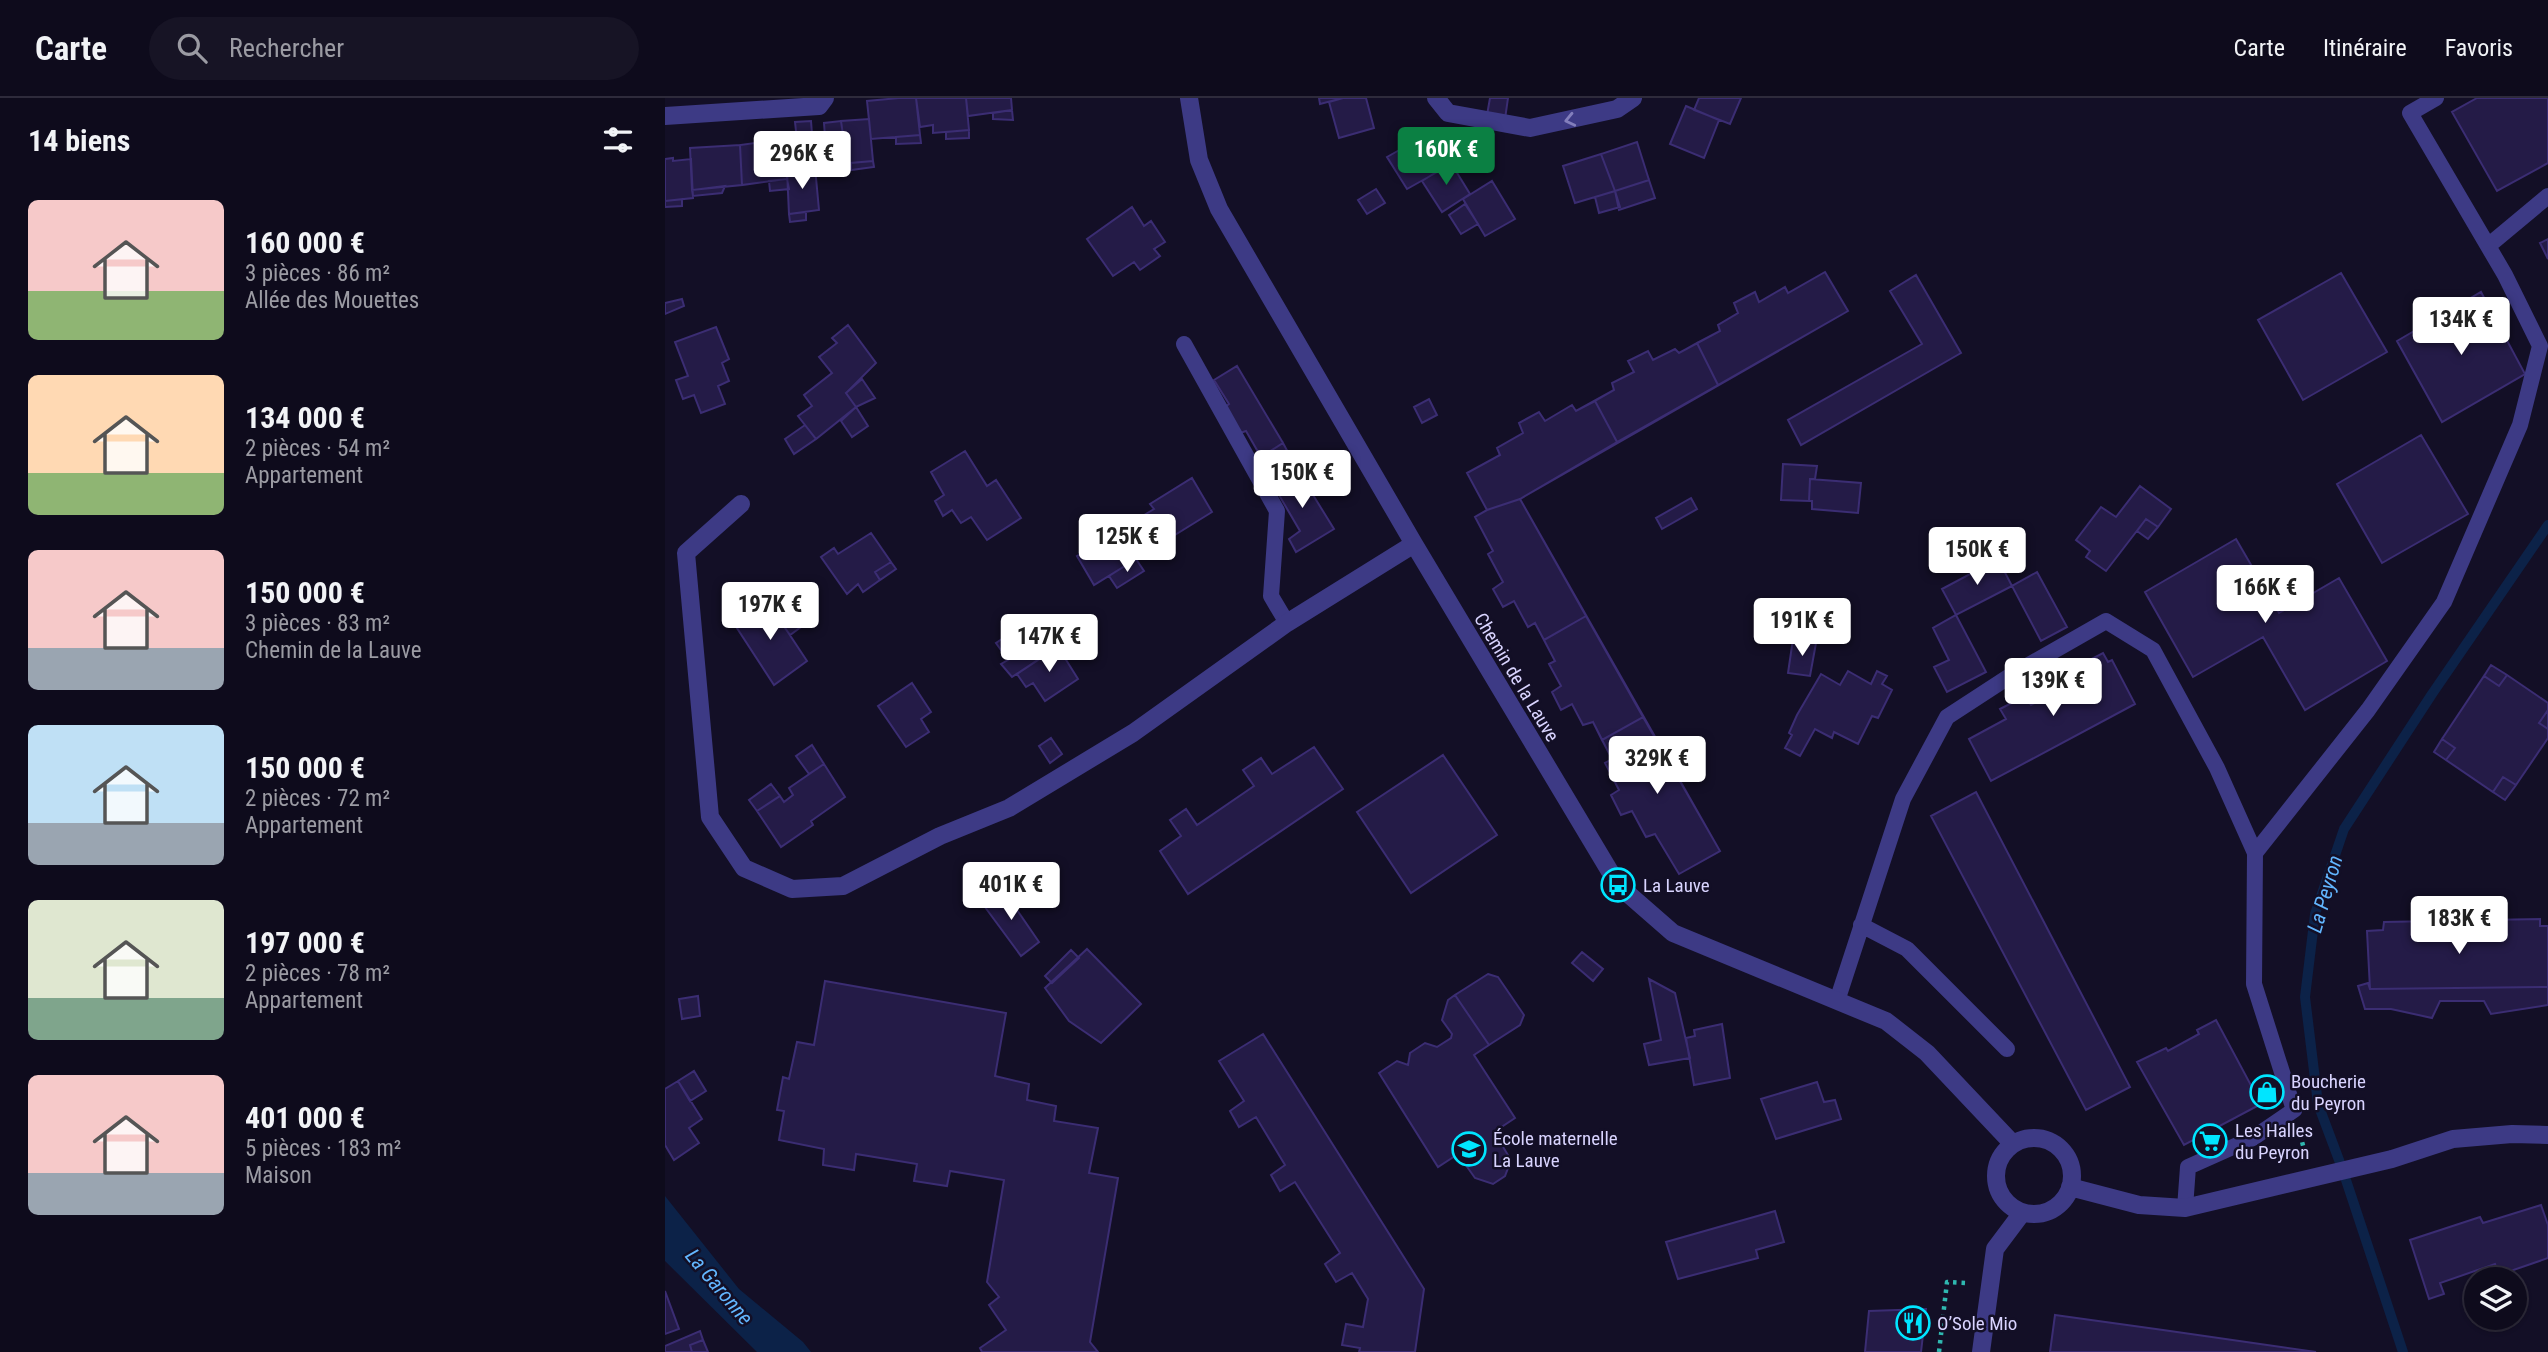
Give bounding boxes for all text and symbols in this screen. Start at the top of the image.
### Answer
search box [149,17,639,80]
text: Carte [35,29,107,68]
icon: search [173,29,211,67]
text: Rechercher [229,33,344,63]
text: Carte [2234,34,2285,62]
text: Itinéraire [2323,34,2407,62]
text: Favoris [2445,34,2513,62]
one-way arrow [1564,111,1576,126]
icon: filters [599,121,637,159]
text: 14 biens [28,123,130,158]
pin: 160K € [1389,127,1503,187]
pin: 296K € [745,132,859,191]
text: 160K € [1414,136,1478,163]
text: 296K € [770,140,834,167]
text: 160 000 € [245,225,365,260]
icon: home [84,228,168,312]
text: 3 pièces · 86 m² [245,260,390,287]
text: Allée des Mouettes [245,287,419,314]
pin: 134K € [2404,298,2518,357]
text: 134K € [2429,306,2493,333]
text: 134 000 € [245,400,365,435]
icon: home [84,403,168,487]
text: 2 pièces · 54 m² [245,435,390,462]
pin: 150K € [1245,450,1359,510]
text: 150K € [1270,459,1334,486]
text: Appartement [245,462,363,489]
pin: 125K € [1070,514,1184,574]
text: 125K € [1095,523,1159,550]
pin: 150K € [1920,528,2034,587]
text: 150K € [1945,536,2009,563]
pin: 166K € [2208,566,2322,625]
text: 166K € [2233,574,2297,601]
text: 150 000 € [245,575,365,610]
icon: home [84,578,168,662]
pin: 197K € [713,582,827,642]
text: 197K € [738,591,802,618]
pin: 191K € [1745,598,1859,658]
text: 191K € [1770,607,1834,634]
street label: Chemin de la Lauve [1469,609,1564,746]
text: 3 pièces · 83 m² [245,610,390,637]
pin: 147K € [992,614,1106,674]
text: 147K € [1017,623,1081,650]
text: Chemin de la Lauve [245,637,422,664]
pin: 139K € [1996,658,2110,718]
text: 139K € [2021,667,2085,694]
pin: 329K € [1600,736,1714,796]
text: 329K € [1625,745,1689,772]
text: 150 000 € [245,750,365,785]
icon: home [84,753,168,837]
text: 2 pièces · 72 m² [245,785,390,812]
text: Appartement [245,812,363,839]
water label: La Peyron [2303,853,2347,935]
pin: 401K € [954,862,1068,922]
bus stop icon: La Lauve [1599,866,1637,904]
text: 401K € [979,871,1043,898]
place label: La Lauve [1643,874,1710,897]
pin: 183K € [2402,896,2516,956]
text: 183K € [2427,905,2491,932]
text: 197 000 € [245,925,365,960]
icon: home [84,928,168,1012]
text: 2 pièces · 78 m² [245,960,390,987]
text: Appartement [245,987,363,1014]
place label: Boucherie du Peyron [2291,1070,2366,1115]
shop icon: Boucherie du Peyron [2248,1073,2286,1111]
text: 401 000 € [245,1100,365,1135]
icon: home [84,1103,168,1187]
place label: Les Halles du Peyron [2235,1119,2313,1164]
supermarket icon: Les Halles du Peyron [2191,1122,2229,1160]
place label: École maternelle La Lauve [1493,1127,1618,1172]
school or university icon: École maternelle La Lauve [1450,1130,1488,1168]
text: 5 pièces · 183 m² [245,1135,401,1162]
text: Maison [245,1162,312,1189]
water label: La Garonne [680,1244,758,1330]
map controls [2464,1267,2527,1330]
button: layers [2464,1267,2527,1330]
restaurant icon: O’Sole Mio [1894,1304,1932,1342]
place label: O’Sole Mio [1937,1312,2017,1335]

